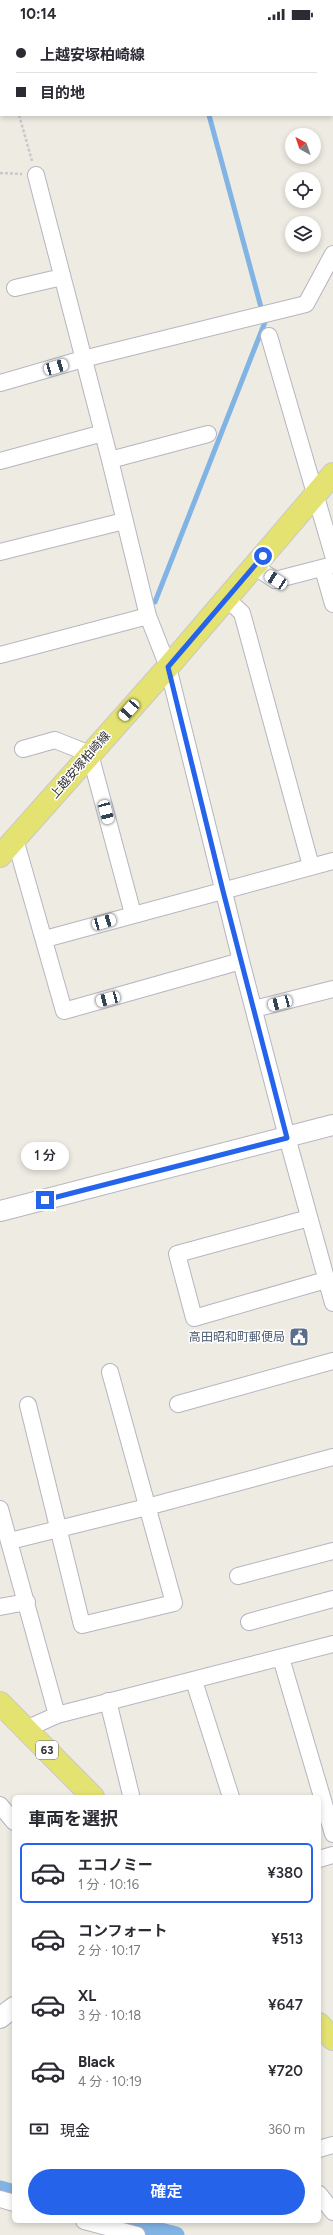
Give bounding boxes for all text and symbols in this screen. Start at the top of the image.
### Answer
text: 10:14 [20,5,56,23]
text: 上越安塚柏崎線 [40,46,145,64]
text: 目的地 [40,84,85,102]
north arrow [285,128,321,164]
map controls [285,128,321,252]
button: locate [285,172,321,208]
button: layers [285,216,321,252]
car [43,358,69,376]
route start [254,547,272,565]
car [263,568,289,592]
car [117,697,141,723]
street label: 上越安塚柏崎線 [47,729,113,801]
car [97,799,115,825]
car [91,913,117,931]
car [95,990,121,1008]
car [267,994,293,1012]
callout: 1 分 [21,1142,69,1170]
text: 1 分 [34,1148,56,1163]
route end [36,1191,54,1209]
public building icon: 高田昭和町郵便局 [288,1326,310,1348]
place label: 高田昭和町郵便局 [189,1330,285,1344]
road number: 63 [36,1741,58,1759]
text: 車両を選択 [28,1808,118,1830]
icon: car [30,1855,66,1891]
text: エコノミー [78,1856,153,1874]
text: ¥380 [267,1864,303,1882]
text: 1 分 · 10:16 [78,1877,139,1892]
icon: car [30,1921,66,1957]
text: コンフォート [78,1922,168,1940]
text: ¥513 [271,1930,303,1948]
text: 2 分 · 10:17 [78,1943,141,1958]
icon: car [30,1987,66,2023]
text: XL [78,1987,96,2005]
text: ¥647 [268,1996,303,2014]
text: 3 分 · 10:18 [78,2008,141,2023]
icon: car [30,2053,66,2089]
text: Black [78,2053,115,2071]
text: ¥720 [268,2062,303,2080]
text: 4 分 · 10:19 [78,2074,142,2089]
icon: cash [28,2118,50,2140]
text: 現金 [60,2122,90,2140]
text: 360 m [268,2122,305,2137]
button: 確定 [28,2169,305,2215]

